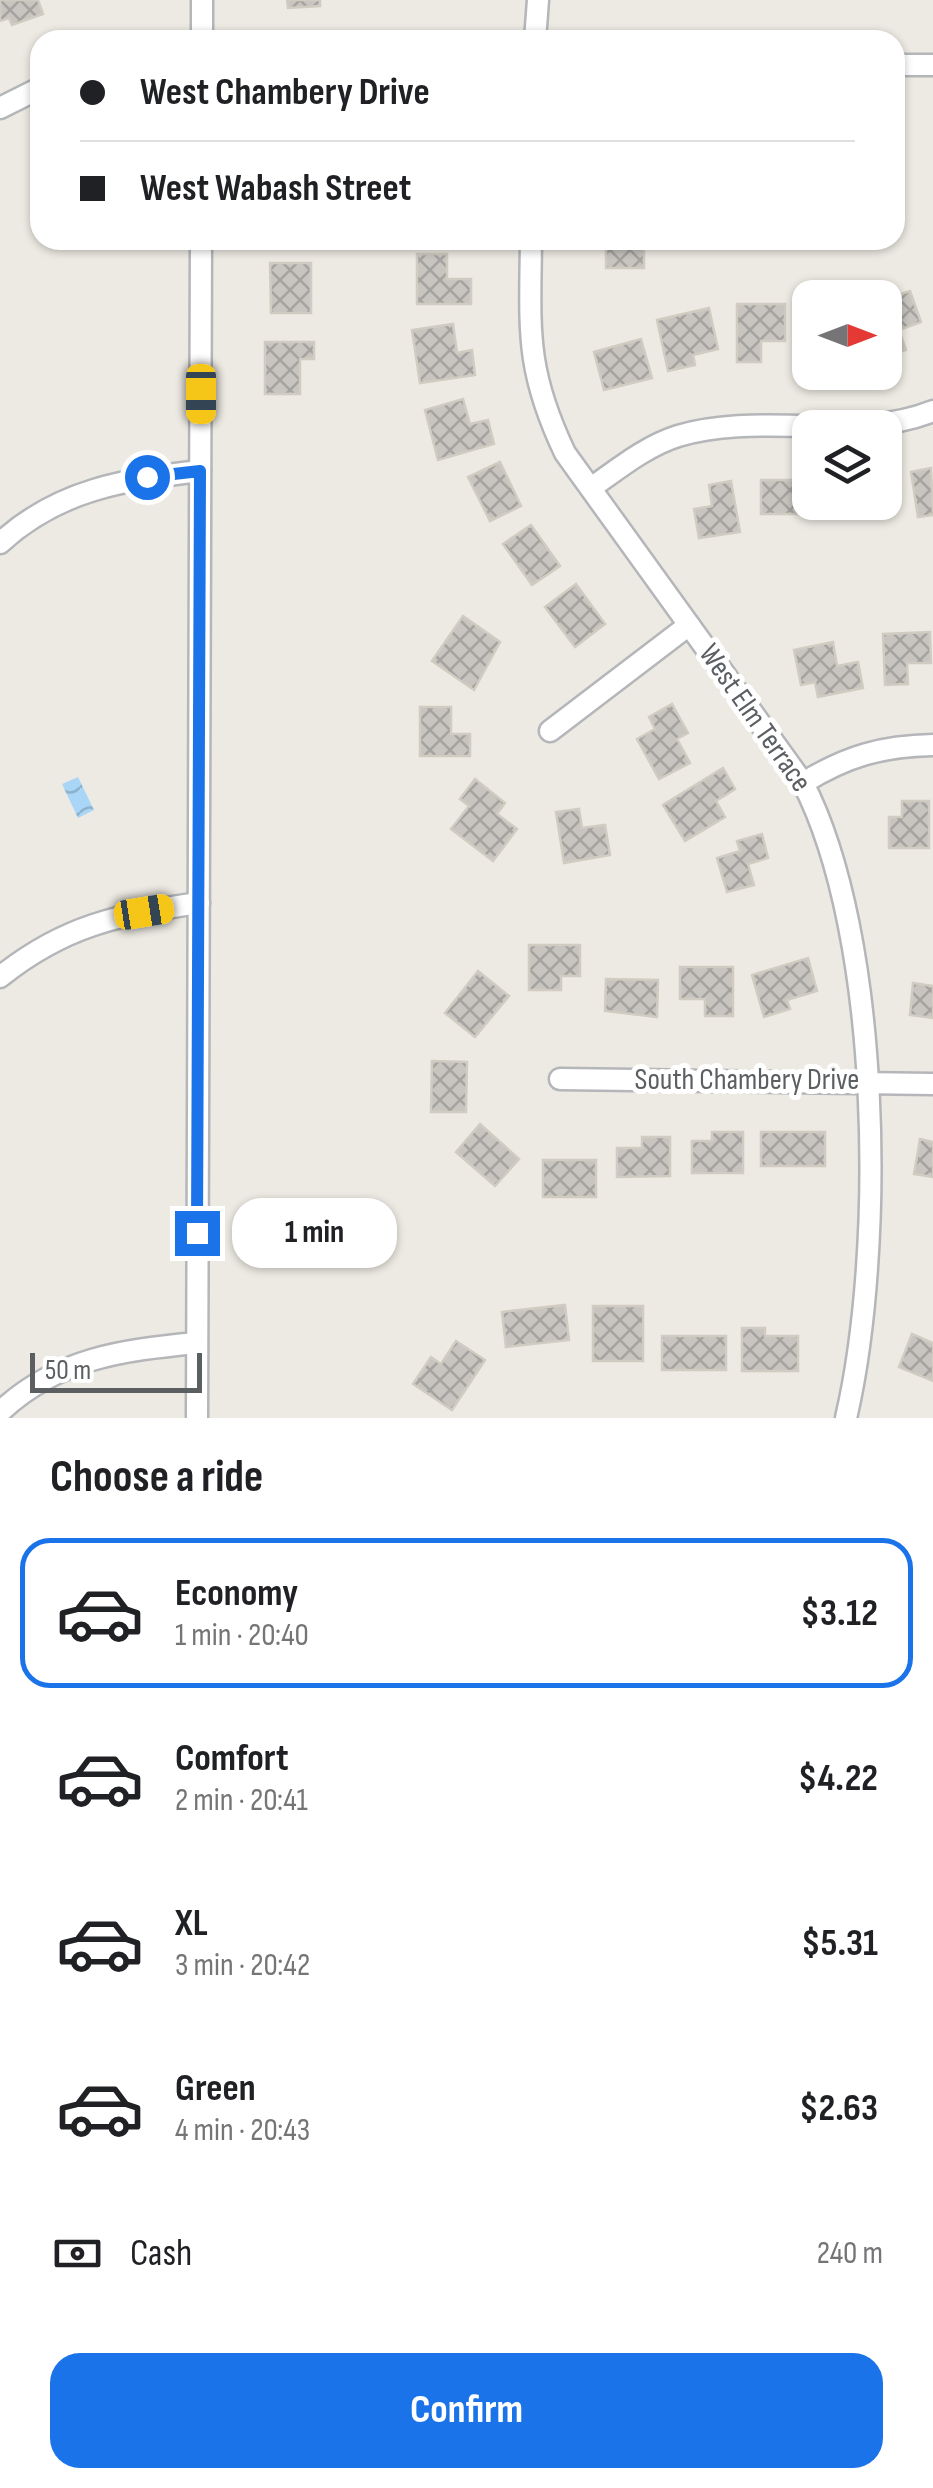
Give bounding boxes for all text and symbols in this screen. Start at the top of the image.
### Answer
text: West Chambery Drive [140,70,430,115]
text: West Wabash Street [140,166,411,211]
north arrow [792,280,902,390]
map controls [792,280,902,520]
car [186,364,216,424]
button: layers [792,410,902,520]
route start [125,455,170,500]
street label: West Elm Terrace [691,637,819,799]
car [112,892,176,932]
street label: South Chambery Drive [635,1062,859,1098]
callout: 1 min [232,1198,397,1268]
route end [175,1211,220,1256]
text: 1 min [285,1213,344,1252]
scale bar [30,1348,202,1392]
text: 50 m [45,1354,91,1387]
text: Choose a ride [50,1450,263,1505]
icon: car [55,1568,145,1658]
text: Economy [175,1571,298,1616]
text: $3.12 [801,1591,878,1636]
text: 1 min · 20:40 [175,1616,309,1655]
icon: car [55,1733,145,1823]
text: Comfort [175,1736,289,1781]
text: $4.22 [798,1756,878,1801]
text: 2 min · 20:41 [175,1781,308,1820]
icon: car [55,1898,145,1988]
text: XL [175,1901,208,1946]
text: $5.31 [801,1921,878,1966]
text: 3 min · 20:42 [175,1946,310,1985]
icon: car [55,2063,145,2153]
text: Green [175,2066,256,2111]
text: $2.63 [799,2086,878,2131]
text: 4 min · 20:43 [175,2111,310,2150]
icon: cash [50,2226,105,2281]
text: Cash [130,2231,192,2276]
text: 240 m [817,2234,883,2273]
button: Confirm [50,2353,883,2468]

